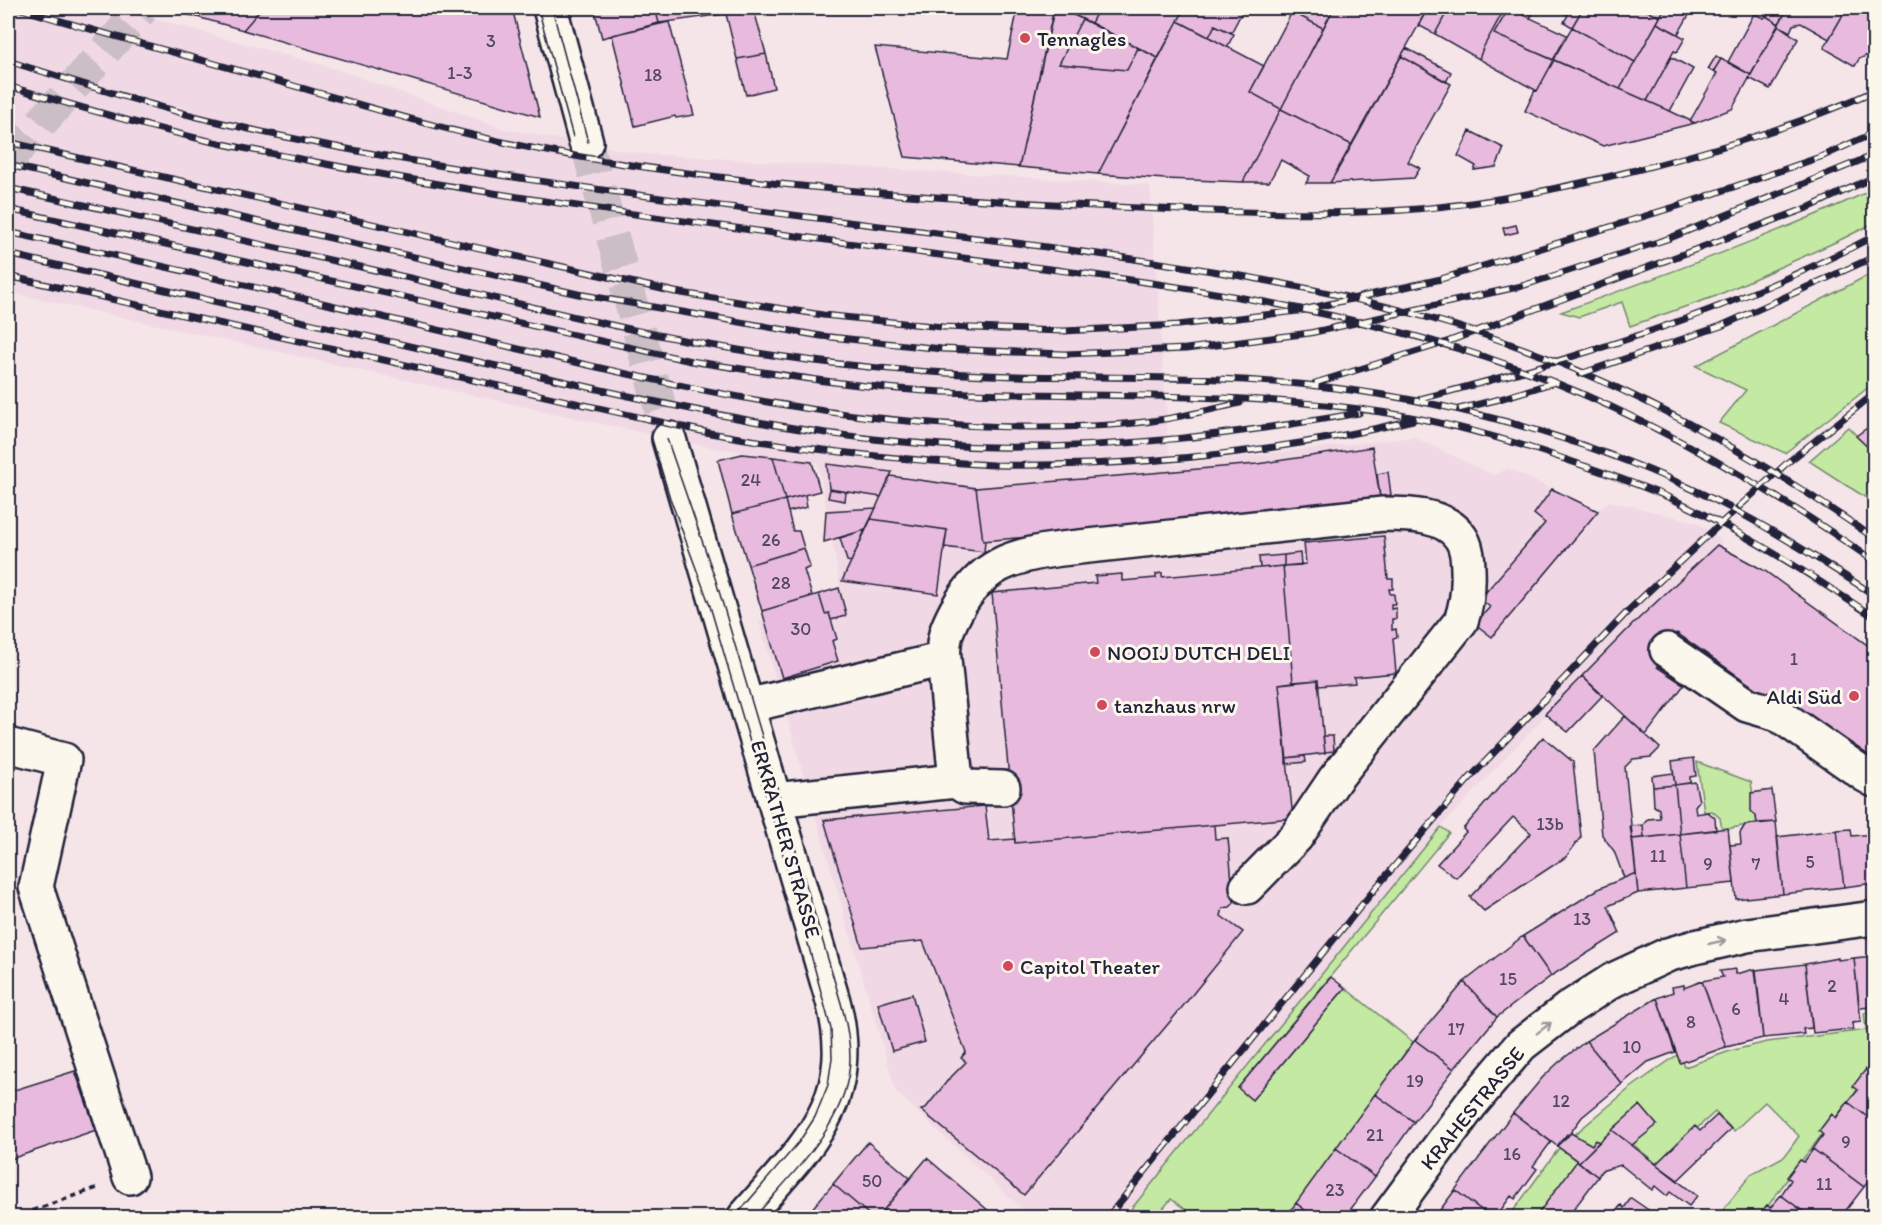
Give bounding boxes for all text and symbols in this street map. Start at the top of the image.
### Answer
place label: Tennagles [1037,26,1126,51]
house number: 3 [486,30,496,52]
marker: Tennagles [1018,31,1032,45]
house number: 1-3 [447,62,473,84]
house number: 18 [644,64,662,86]
house number: 24 [741,469,761,491]
house number: 26 [762,529,781,551]
house number: 28 [771,572,791,594]
house number: 30 [791,618,811,640]
place label: NOOIJ DUTCH DELI [1107,640,1290,665]
marker: NOOIJ DUTCH DELI [1088,645,1102,659]
house number: 1 [1790,648,1798,670]
place label: Aldi Süd [1766,684,1843,709]
marker: Aldi Süd [1847,689,1861,703]
place label: tanzhaus nrw [1114,693,1236,718]
marker: tanzhaus nrw [1095,698,1109,712]
street label: ERKRATHER STRASSE [746,737,826,941]
house number: 13b [1536,813,1564,835]
house number: 11 [1650,845,1666,867]
house number: 5 [1805,851,1815,873]
house number: 9 [1703,853,1713,875]
house number: 7 [1752,853,1761,875]
house number: 13 [1573,908,1591,930]
one-way arrow [1707,935,1726,947]
place label: Capitol Theater [1020,954,1161,979]
marker: Capitol Theater [1001,959,1015,973]
house number: 15 [1499,968,1517,990]
house number: 2 [1827,975,1837,997]
house number: 4 [1779,988,1790,1010]
house number: 6 [1731,998,1741,1020]
house number: 8 [1686,1011,1696,1033]
house number: 17 [1447,1018,1465,1040]
one-way arrow [1536,1021,1552,1034]
house number: 10 [1622,1036,1642,1058]
street label: KRAHESTRASSE [1415,1041,1529,1175]
house number: 19 [1406,1070,1424,1092]
house number: 12 [1552,1090,1570,1112]
house number: 21 [1366,1124,1384,1146]
house number: 9 [1841,1131,1851,1153]
house number: 16 [1503,1143,1521,1165]
house number: 50 [862,1170,882,1192]
house number: 11 [1816,1173,1832,1195]
house number: 23 [1325,1179,1345,1201]

